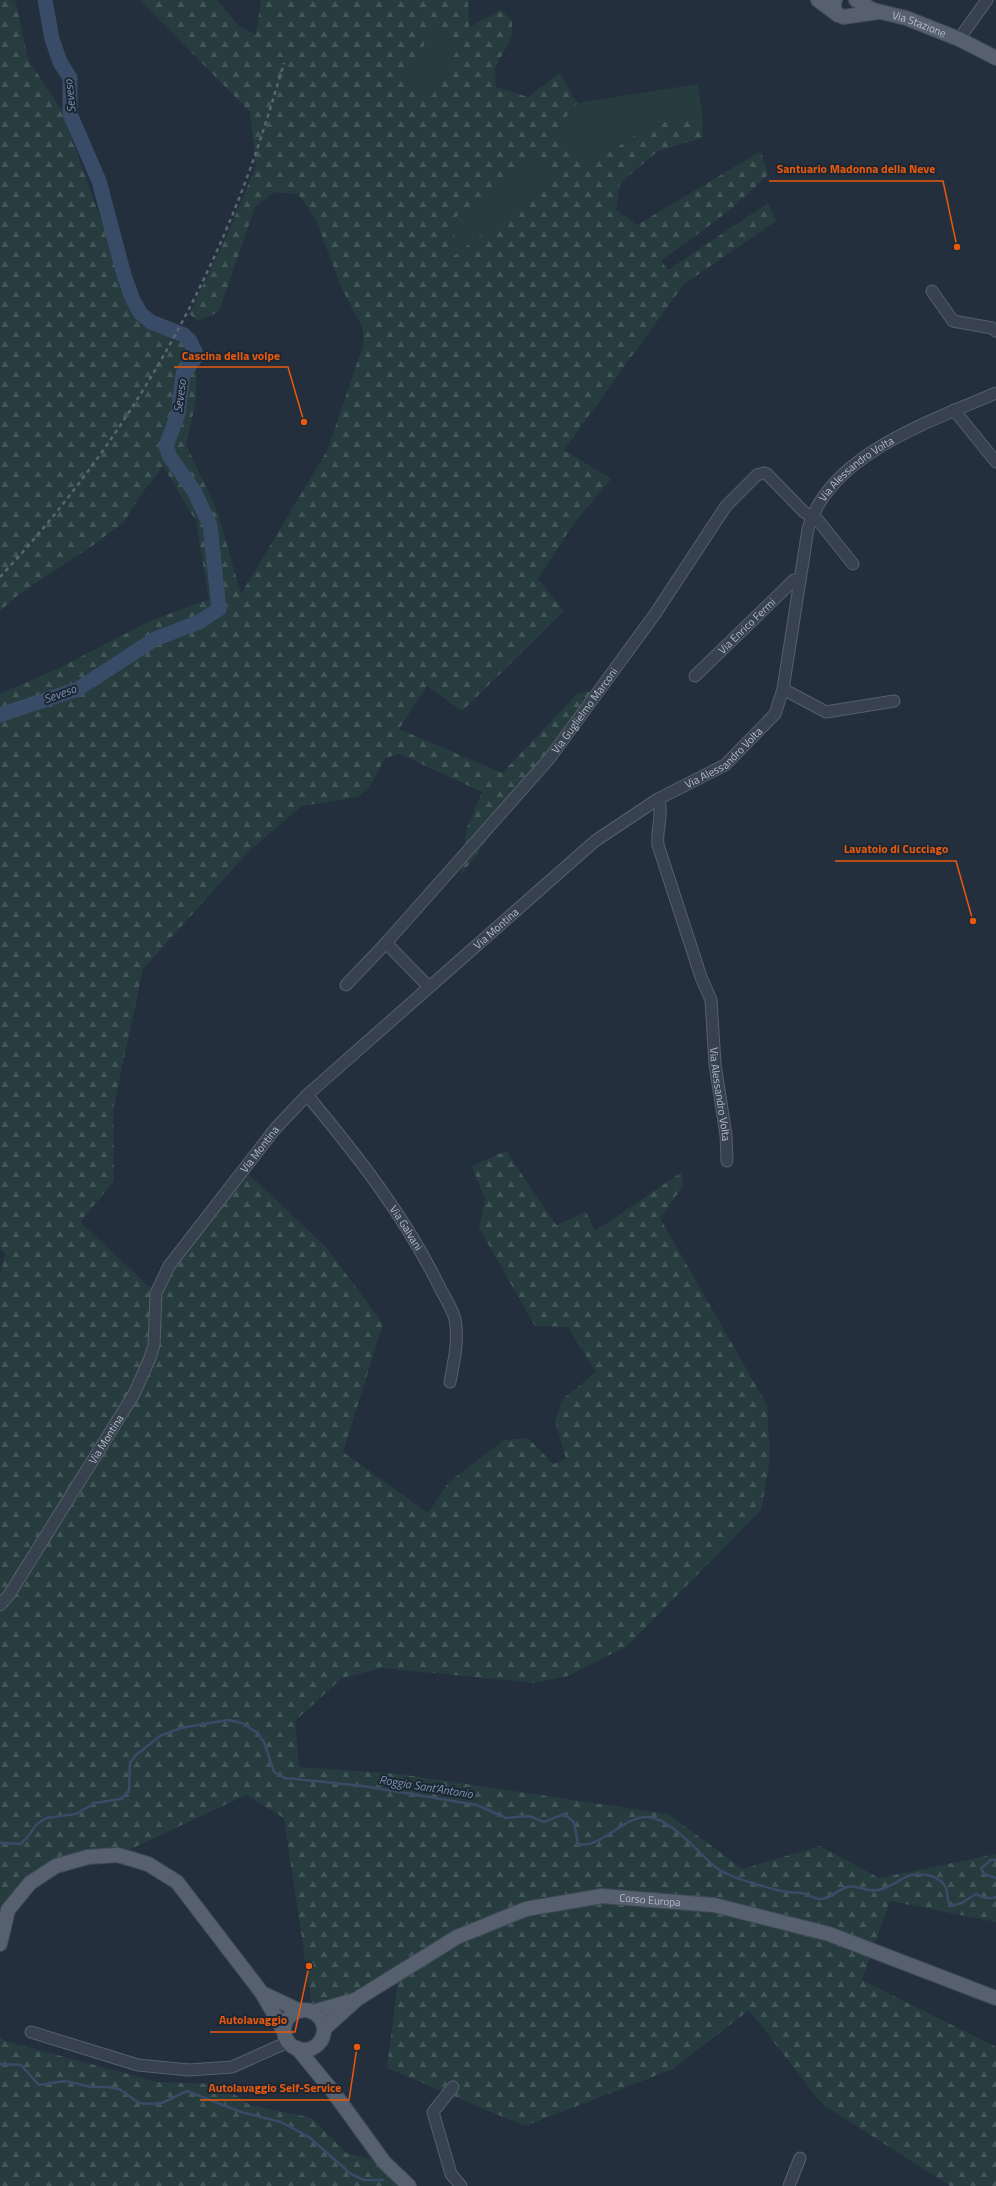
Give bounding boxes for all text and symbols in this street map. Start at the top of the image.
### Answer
street label: Via Stazione [890,7,949,41]
water label: Seveso [58,77,81,114]
callout: Santuario Madonna della Neve [769,157,943,181]
text: Santuario Madonna della Neve [777,159,935,178]
callout: Cascina della volpe [174,343,288,367]
text: Cascina della volpe [182,346,280,365]
water label: Seveso [168,377,191,414]
street label: Via Alessandro Volta [815,432,897,504]
street label: Via Enrico Fermi [714,594,779,658]
street label: Via Guglielmo Marconi [548,664,621,757]
water label: Seveso [41,679,80,708]
street label: Via Alessandro Volta [682,723,766,792]
callout: Lavatoio di Cucciago [835,837,956,861]
text: Lavatoio di Cucciago [844,839,948,858]
street label: Via Montina [470,904,522,953]
street label: Via Alessandro Volta [706,1047,734,1142]
street label: Via Montina [236,1122,283,1176]
street label: Via Galvani [386,1202,426,1253]
street label: Via Montina [85,1411,128,1467]
water label: Roggia Sant'Antonio [378,1770,475,1803]
street label: Corso Europa [619,1889,682,1910]
callout: Autolavaggio [210,2008,295,2032]
text: Autolavaggio [219,2010,287,2029]
callout: Autolavaggio Self-Service [200,2076,349,2100]
text: Autolavaggio Self-Service [209,2078,341,2097]

